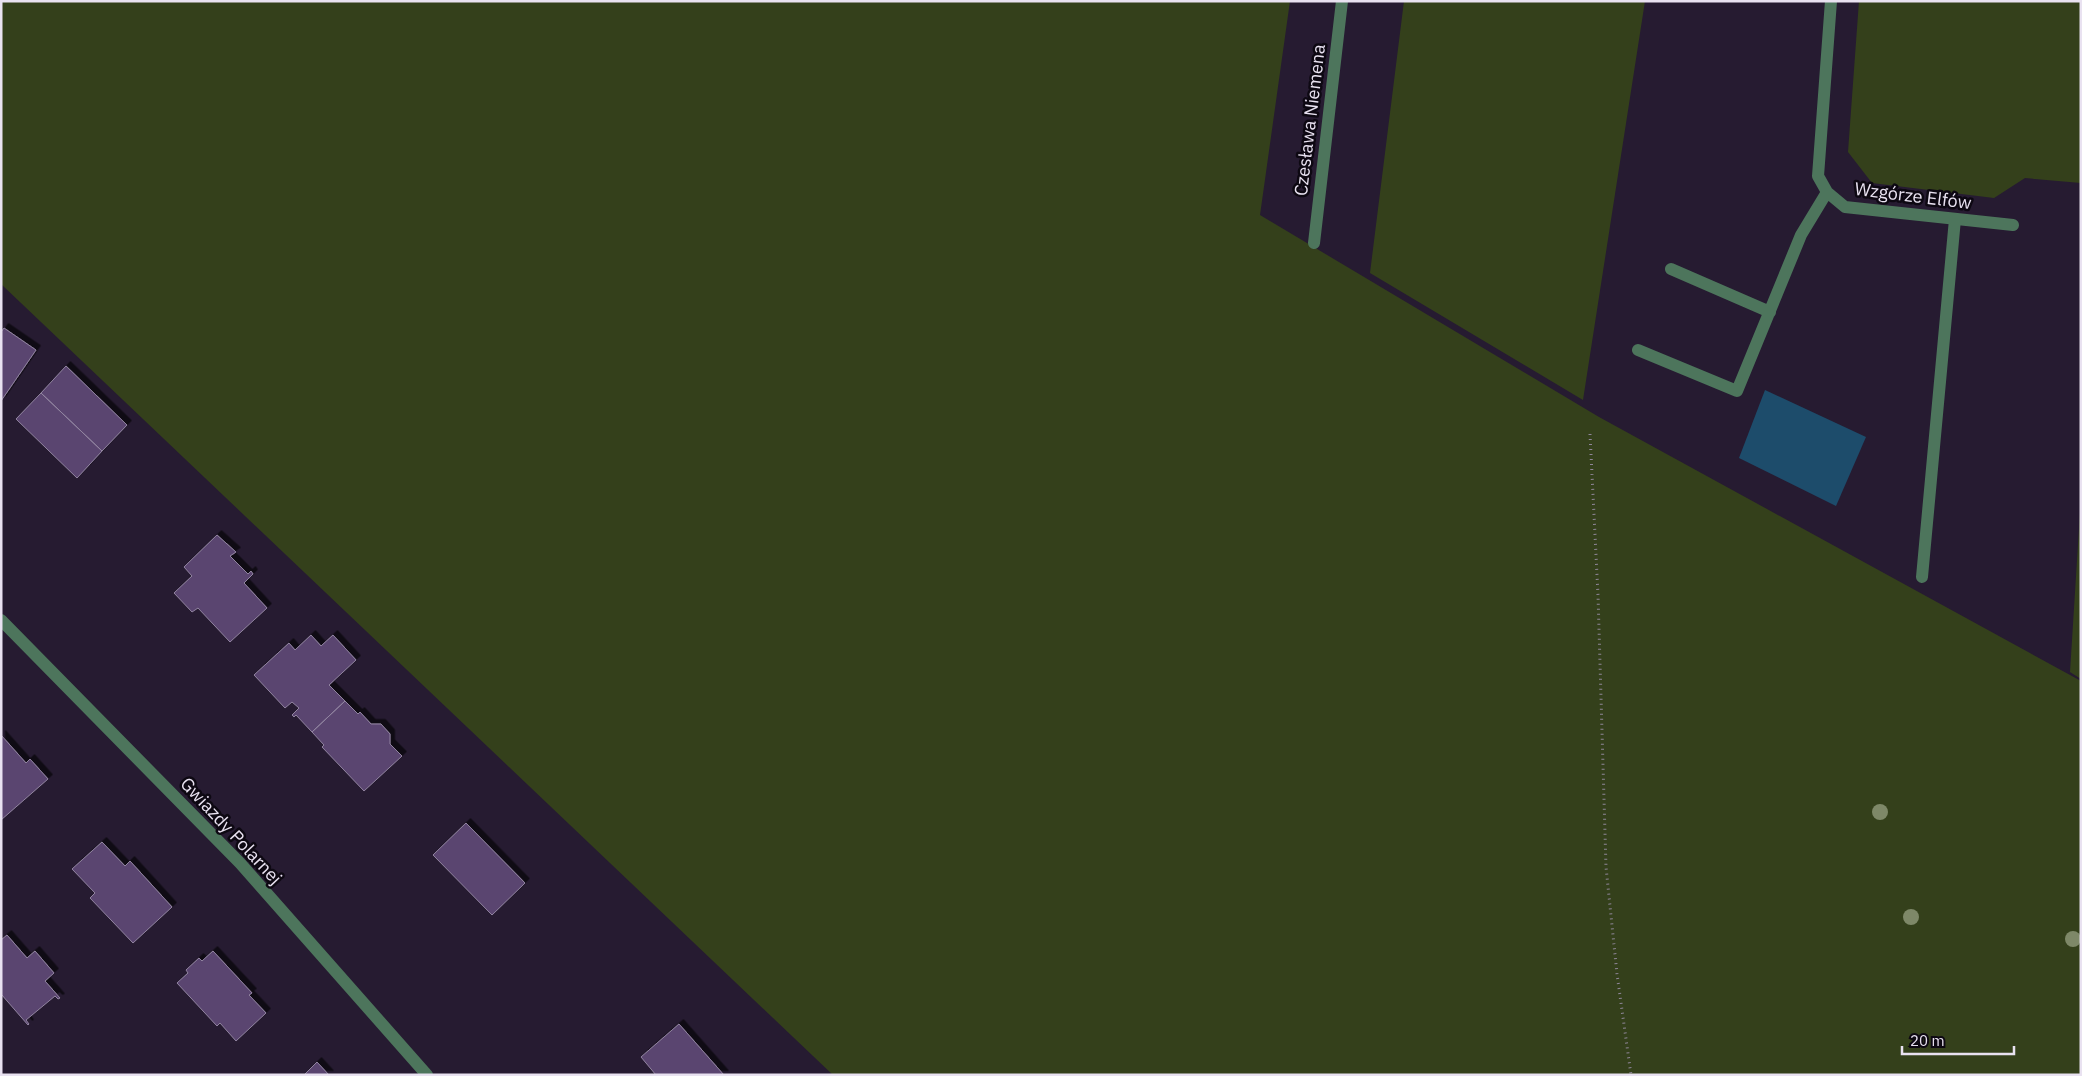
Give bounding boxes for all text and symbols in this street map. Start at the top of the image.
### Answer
street label: Czesława Niemena [1289,42,1330,197]
street label: Wzgórze Elfów [1853,177,1973,214]
street label: Gwiazdy Polarnej [176,772,287,889]
scale bar [1902,1024,2014,1056]
text: 20 m [1910,1031,1945,1050]

